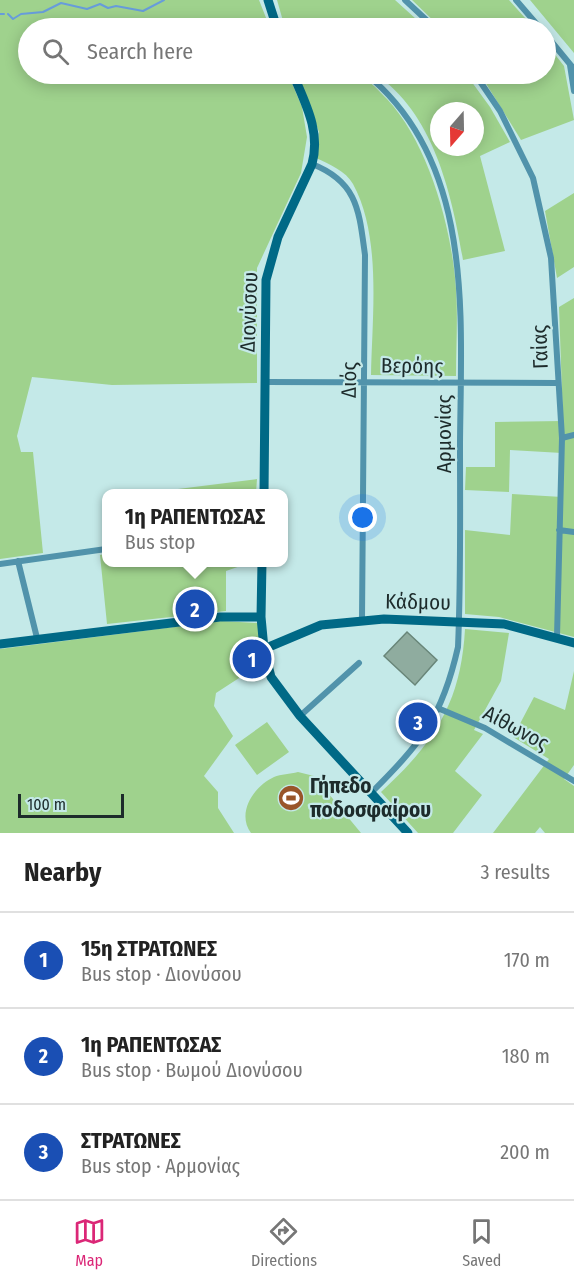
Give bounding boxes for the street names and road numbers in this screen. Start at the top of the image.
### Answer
street label: Διονύσου [235,271,263,353]
street label: Γαίας [526,324,554,369]
street label: Βερόης [381,352,444,380]
street label: Διός [336,361,362,398]
street label: Αρμονίας [431,395,457,473]
street label: Κάδμου [385,588,451,616]
street label: Αίθωνος [479,700,553,756]

